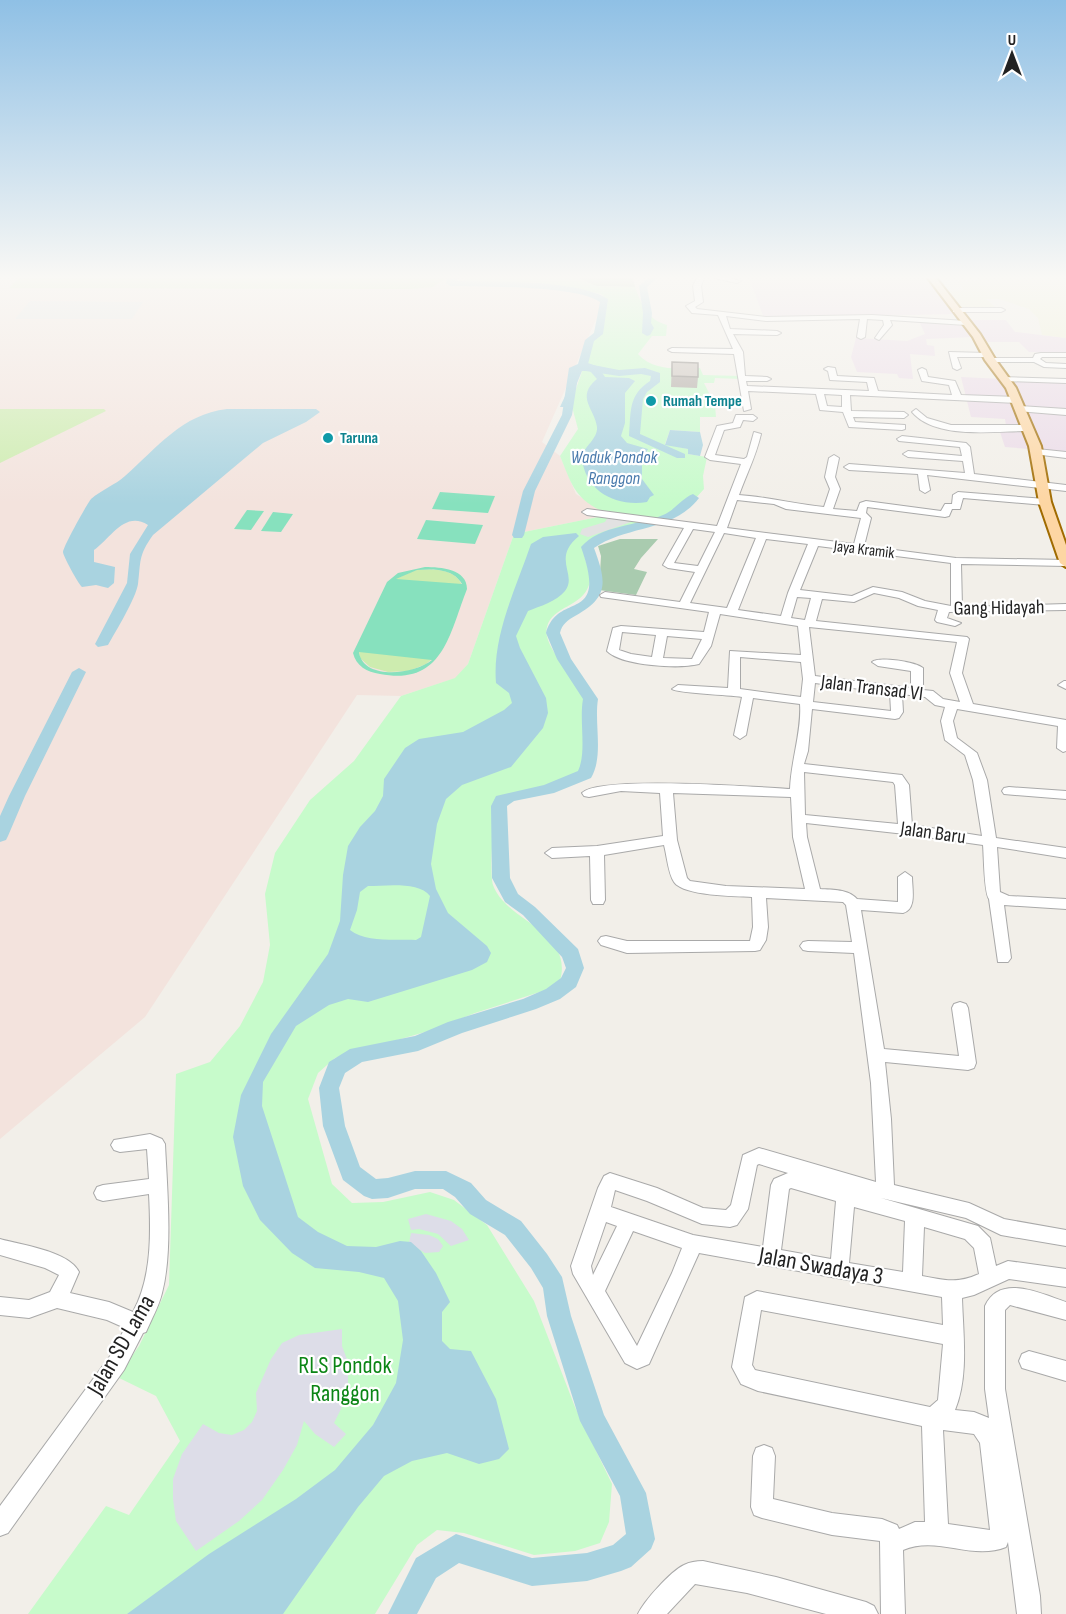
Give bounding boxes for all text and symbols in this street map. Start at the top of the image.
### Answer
north arrow [982,24,1042,84]
text: U [1008,31,1016,50]
place label: Rumah Tempe [663,392,742,411]
marker: Rumah Tempe [644,394,658,408]
place label: Taruna [340,429,378,448]
marker: Taruna [321,431,335,445]
water label: Waduk Pondok Ranggon [571,447,658,489]
street label: Jaya Kramik [832,537,895,563]
street label: Gang Hidayah [953,595,1045,621]
street label: Jalan Transad VI [819,670,924,706]
street label: Jalan Baru [898,816,967,849]
street label: Jalan Swadaya 3 [756,1241,885,1291]
street label: Jalan SD Lama [80,1290,161,1401]
park label: RLS Pondok Ranggon [298,1351,392,1408]

